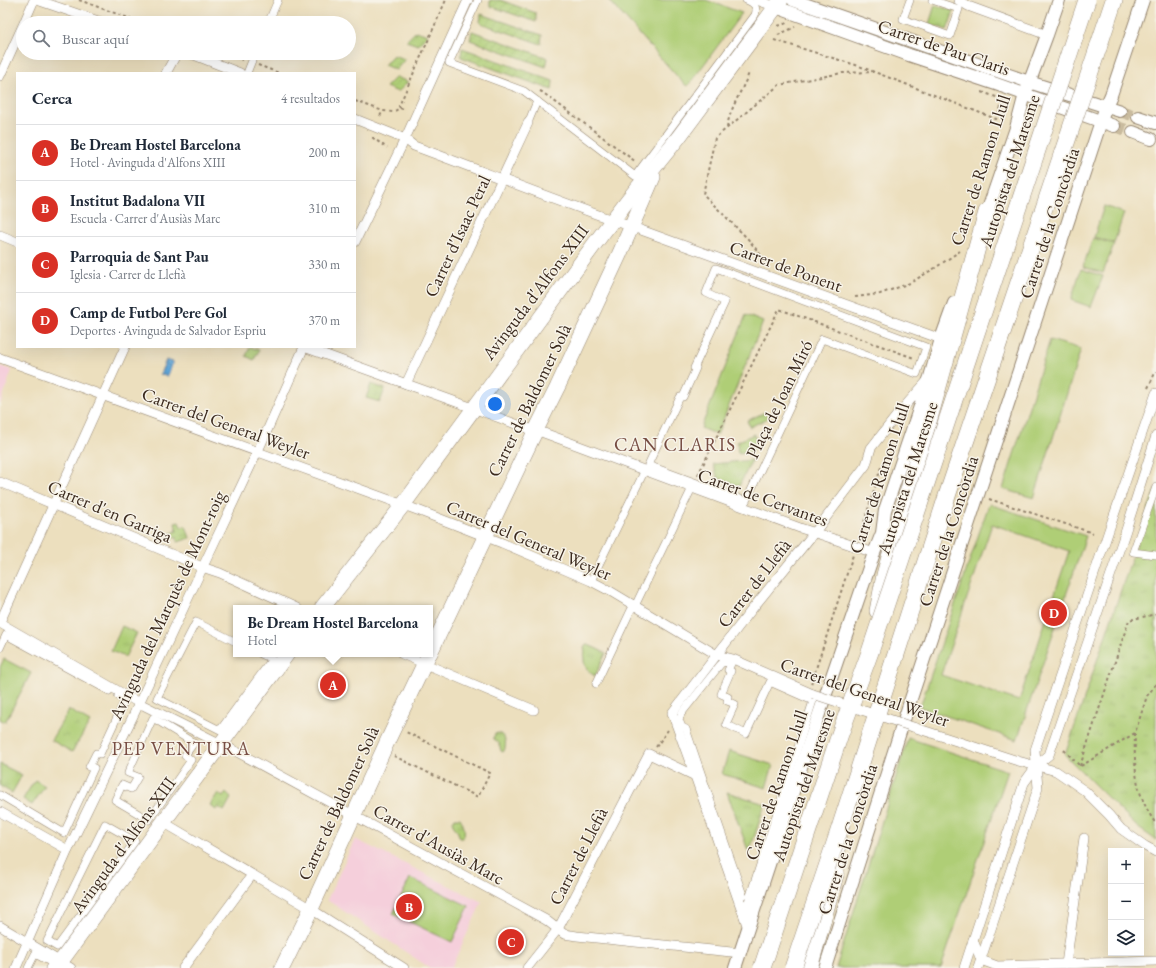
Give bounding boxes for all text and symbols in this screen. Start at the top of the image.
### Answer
street label: Carrer de Pau Claris [875,14,1013,80]
search box [16,16,356,60]
icon: search [30,27,52,49]
text: Buscar aquí [62,29,129,48]
text: Cerca [32,87,72,109]
text: 4 resultados [281,90,340,107]
street label: Carrer de Ramon Llull [945,92,1015,248]
street label: Autopista del Maresme [973,92,1045,251]
text: Be Dream Hostel Barcelona [70,135,241,154]
text: A [40,144,50,161]
text: 200 m [309,144,340,161]
street label: Carrer de la Concòrdia [1014,144,1084,301]
text: Hotel · Avinguda d'Alfons XIII [70,154,225,171]
street label: Carrer d'Isaac Peral [419,171,495,301]
text: Institut Badalona VII [70,191,205,210]
text: B [41,200,49,217]
text: 310 m [309,200,340,217]
text: Escuela · Carrer d'Ausiàs Marc [70,210,221,227]
street label: Avinguda d'Alfons XIII [476,220,593,365]
street label: Carrer de Ponent [727,235,846,297]
text: Parroquia de Sant Pau [70,247,209,266]
text: C [40,256,50,273]
text: 330 m [309,256,340,273]
text: Iglesia · Carrer de Llefià [70,266,186,283]
text: Camp de Futbol Pere Gol [70,303,227,322]
text: D [40,312,50,329]
text: 370 m [309,312,340,329]
street label: Carrer de Baldomer Solà [482,319,576,480]
text: Deportes · Avinguda de Salvador Espriu [70,322,266,339]
street label: Plaça de Joan Miró [740,336,818,462]
street label: Carrer del General Weyler [139,382,313,464]
your location [485,394,505,414]
street label: Autopista del Maresme [871,399,943,558]
street label: Carrer de Ramon Llull [844,400,914,556]
district label: CAN CLARIS [614,432,736,457]
street label: Carrer de la Concòrdia [913,452,983,609]
street label: Carrer de Cervantes [695,463,831,531]
street label: Carrer d'en Garriga [44,474,177,548]
street label: Avinguda del Marquès de Mont-roig [103,487,230,724]
street label: Carrer del General Weyler [443,495,615,585]
street label: Carrer de Llefià [712,533,796,632]
pin: D [1041,598,1067,628]
popup [233,605,433,657]
text: Be Dream Hostel Barcelona [248,613,418,632]
text: Hotel [248,632,277,649]
street label: Carrer del General Weyler [777,652,953,732]
pin: A [320,670,346,700]
street label: Autopista del Maresme [766,706,840,865]
street label: Carrer de Ramon Llull [740,707,812,863]
street label: Carrer de Baldomer Solà [292,721,384,884]
district label: PEP VENTURA [111,736,251,761]
street label: Carrer de la Concòrdia [812,760,882,917]
street label: Avinguda d'Alfons XIII [65,772,180,919]
street label: Carrer d'Ausiàs Marc [369,798,509,890]
street label: Carrer de Llefià [544,803,613,909]
map controls [1108,848,1144,956]
button: + [1108,848,1144,884]
button: − [1108,884,1144,920]
pin: B [396,892,422,922]
button: layers [1108,920,1144,956]
pin: C [498,927,524,957]

